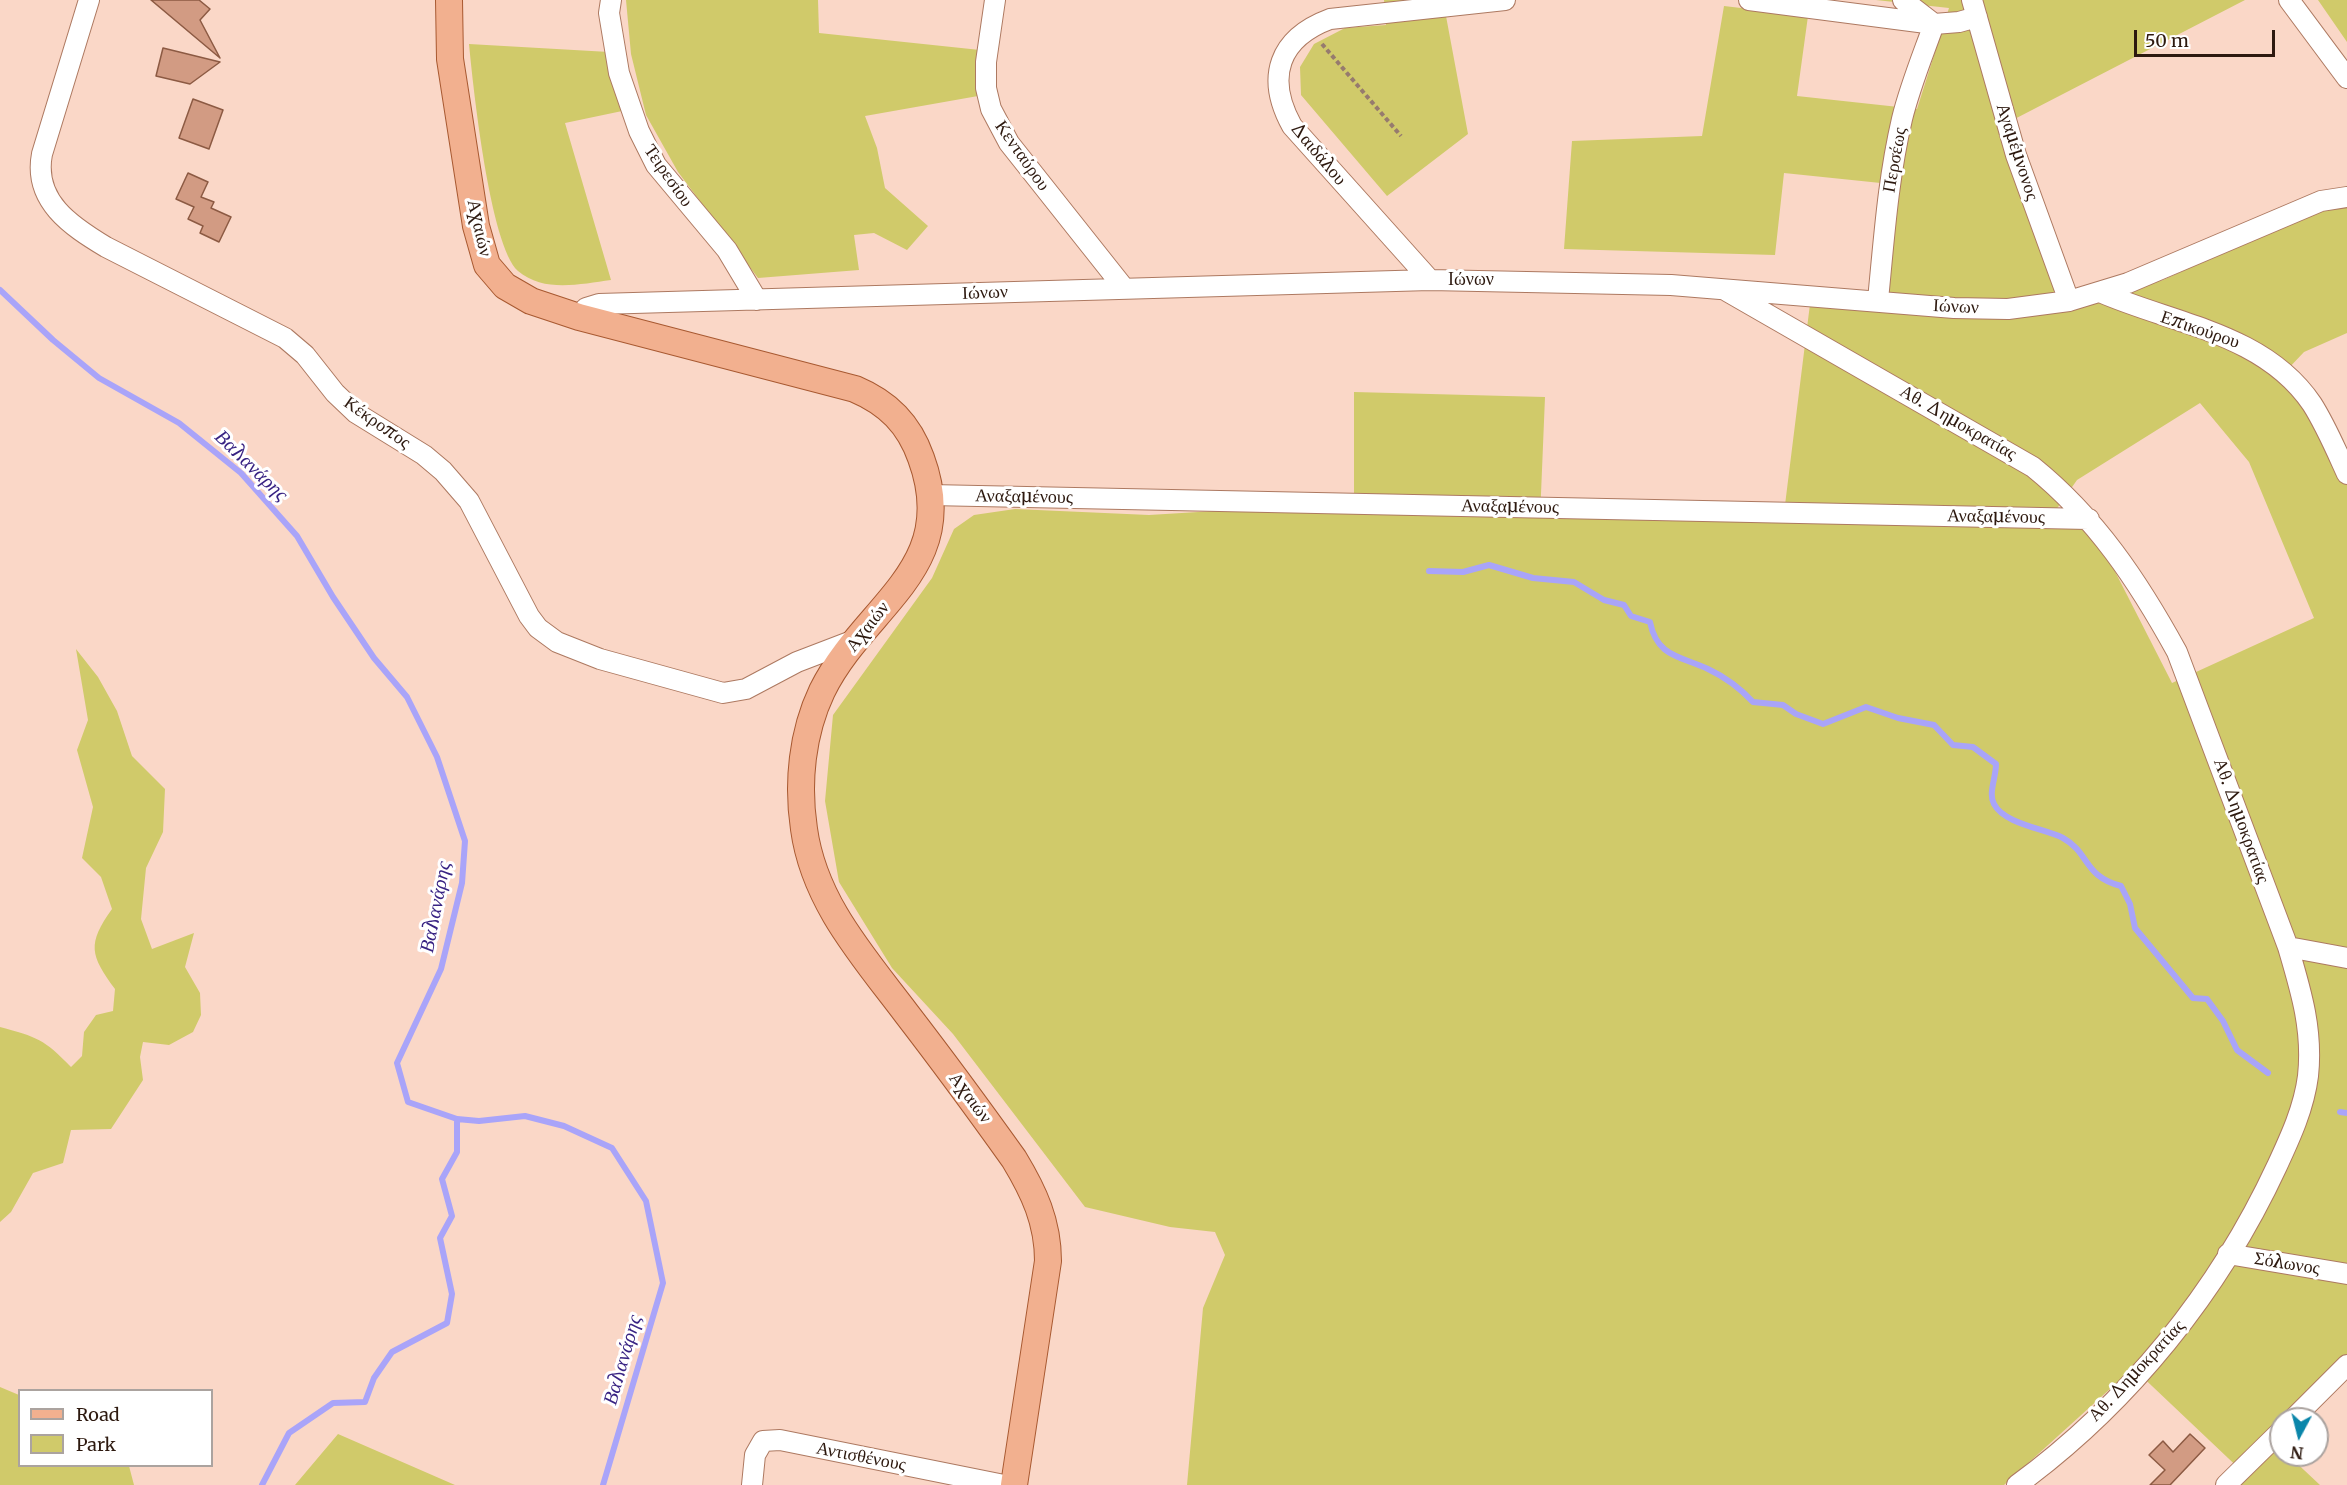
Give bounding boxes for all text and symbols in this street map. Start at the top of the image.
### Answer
scale bar [2137,18,2278,56]
text: 50 m [2145,29,2189,52]
street label: Αγαμέμνονος [1991,101,2043,203]
street label: Κενταύρου [990,117,1054,195]
street label: Δαιδάλου [1285,118,1351,190]
street label: Περσέως [1879,126,1911,194]
street label: Τειρεσίου [639,141,697,211]
street label: Αχαιών [462,197,496,259]
street label: Ιώνων [1448,269,1494,291]
street label: Ιώνων [962,281,1008,305]
street label: Ιώνων [1932,295,1980,319]
street label: Επικούρου [2158,306,2242,354]
street label: Αθ. Δημοκρατίας [1896,381,2020,465]
street label: Κέκροπος [340,392,414,454]
water label: Βαλανάρης [209,425,293,507]
street label: Αναξαμένους [975,485,1073,509]
street label: Αναξαμένους [1461,495,1559,519]
street label: Αναξαμένους [1947,505,2045,529]
street label: Αχαιών [842,598,894,656]
street label: Αθ. Δημοκρατίας [2208,756,2274,886]
water label: Βαλανάρης [415,859,457,955]
street label: Αχαιών [944,1068,996,1128]
street label: Σόλωνος [2253,1248,2321,1280]
water label: Βαλανάρης [599,1312,647,1408]
street label: Αθ. Δημοκρατίας [2084,1316,2190,1426]
legend [18,1389,213,1467]
text: Road [76,1403,120,1426]
north arrow [2269,1407,2329,1467]
text: Park [76,1433,116,1456]
street label: Αντισθένους [814,1438,908,1476]
text: N [2290,1442,2305,1464]

